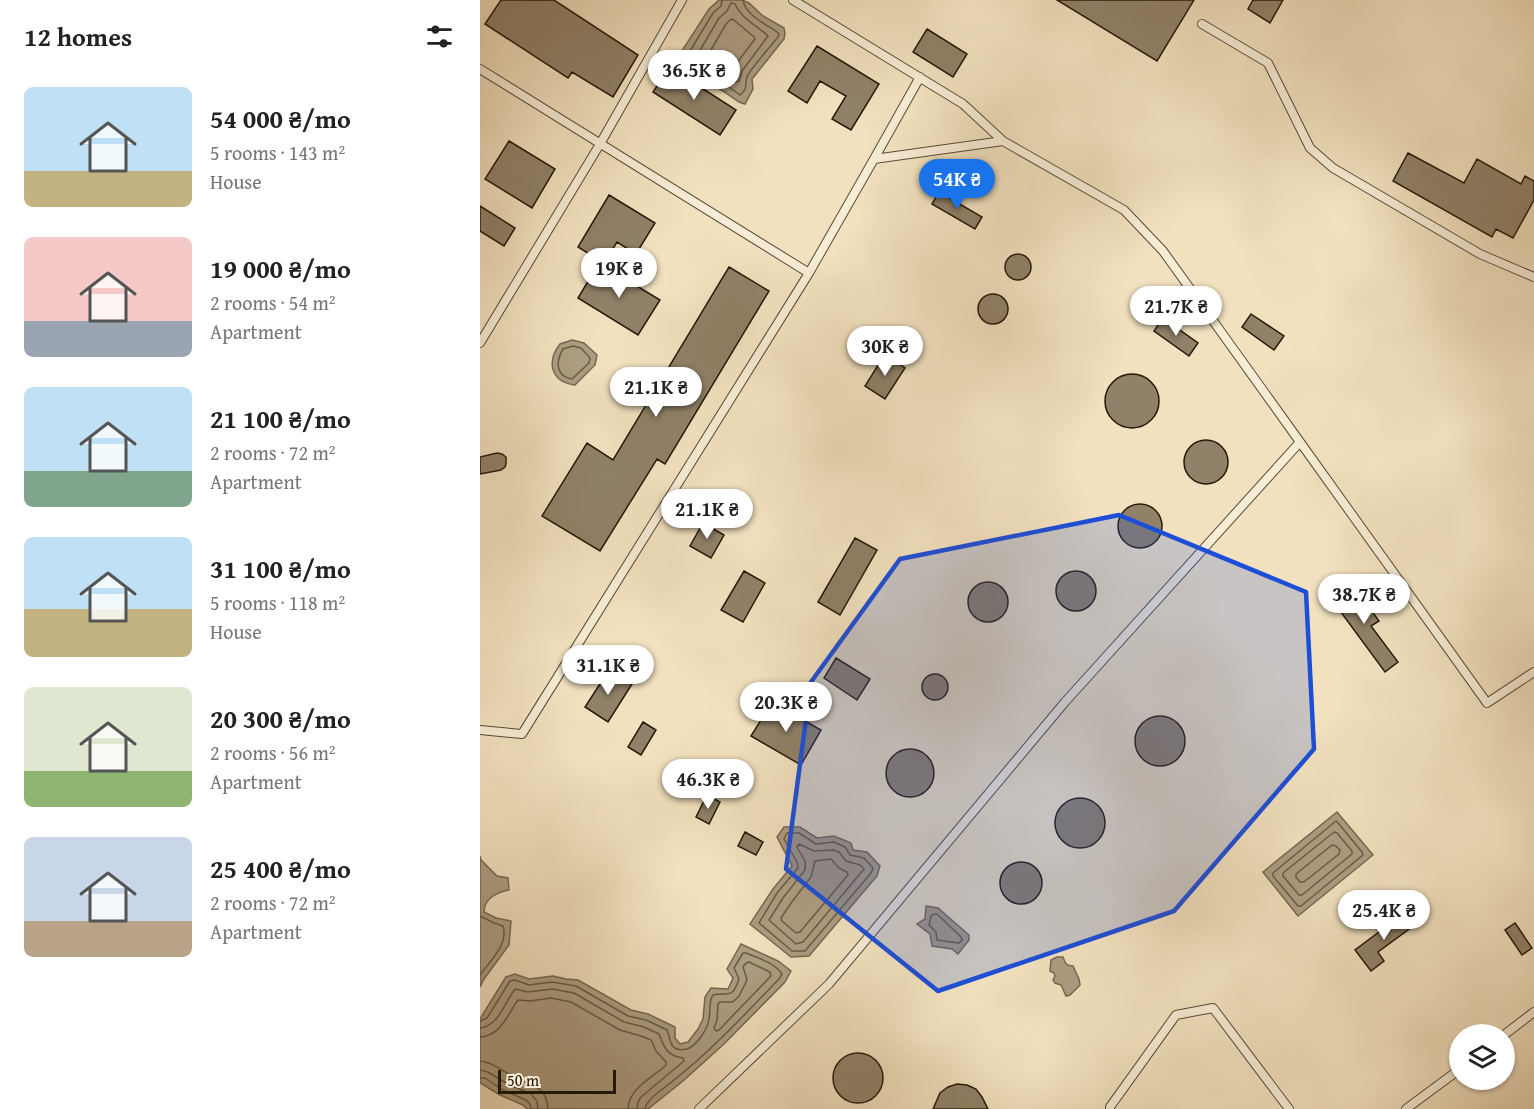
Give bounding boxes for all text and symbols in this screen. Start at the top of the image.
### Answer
text: 12 homes [24,17,132,56]
icon: filters [423,20,456,53]
pin: 36.5K ₴ [639,50,749,101]
text: 36.5K ₴ [662,55,726,84]
text: 54 000 ₴/mo [210,99,351,138]
icon: home [72,111,144,183]
text: 5 rooms · 143 m² [210,138,345,167]
pin: 54K ₴ [915,159,999,210]
text: 54K ₴ [933,164,981,193]
text: House [210,167,262,196]
pin: 19K ₴ [577,248,661,299]
text: 19 000 ₴/mo [210,249,351,288]
text: 19K ₴ [595,253,643,282]
icon: home [72,261,144,333]
pin: 21.7K ₴ [1121,286,1231,337]
text: 2 rooms · 54 m² [210,288,336,317]
text: 21.7K ₴ [1144,291,1208,320]
text: Apartment [210,317,302,346]
pin: 30K ₴ [843,326,927,377]
text: 30K ₴ [861,331,909,360]
pin: 21.1K ₴ [601,367,711,418]
text: 21.1K ₴ [624,372,688,401]
text: 21 100 ₴/mo [210,399,351,438]
icon: home [72,411,144,483]
text: 2 rooms · 72 m² [210,438,336,467]
text: Apartment [210,467,302,496]
pin: 21.1K ₴ [652,489,762,540]
text: 21.1K ₴ [675,494,739,523]
text: 31 100 ₴/mo [210,549,351,588]
icon: home [72,561,144,633]
pin: 38.7K ₴ [1309,574,1419,625]
text: 38.7K ₴ [1332,579,1396,608]
text: 5 rooms · 118 m² [210,588,345,617]
text: House [210,617,262,646]
pin: 31.1K ₴ [553,645,663,696]
text: 31.1K ₴ [576,650,640,679]
pin: 20.3K ₴ [731,682,841,733]
text: 20.3K ₴ [754,687,818,716]
text: 20 300 ₴/mo [210,699,351,738]
icon: home [72,711,144,783]
text: 2 rooms · 56 m² [210,738,336,767]
pin: 46.3K ₴ [653,759,763,810]
text: 46.3K ₴ [676,764,740,793]
text: Apartment [210,767,302,796]
text: 25 400 ₴/mo [210,849,351,888]
icon: home [72,861,144,933]
text: 2 rooms · 72 m² [210,888,336,917]
pin: 25.4K ₴ [1329,890,1439,941]
text: 25.4K ₴ [1352,895,1416,924]
text: Apartment [210,917,302,946]
map controls [1449,1024,1515,1090]
button: layers [1449,1024,1515,1090]
scale bar [498,1067,616,1094]
text: 50 m [507,1068,539,1092]

